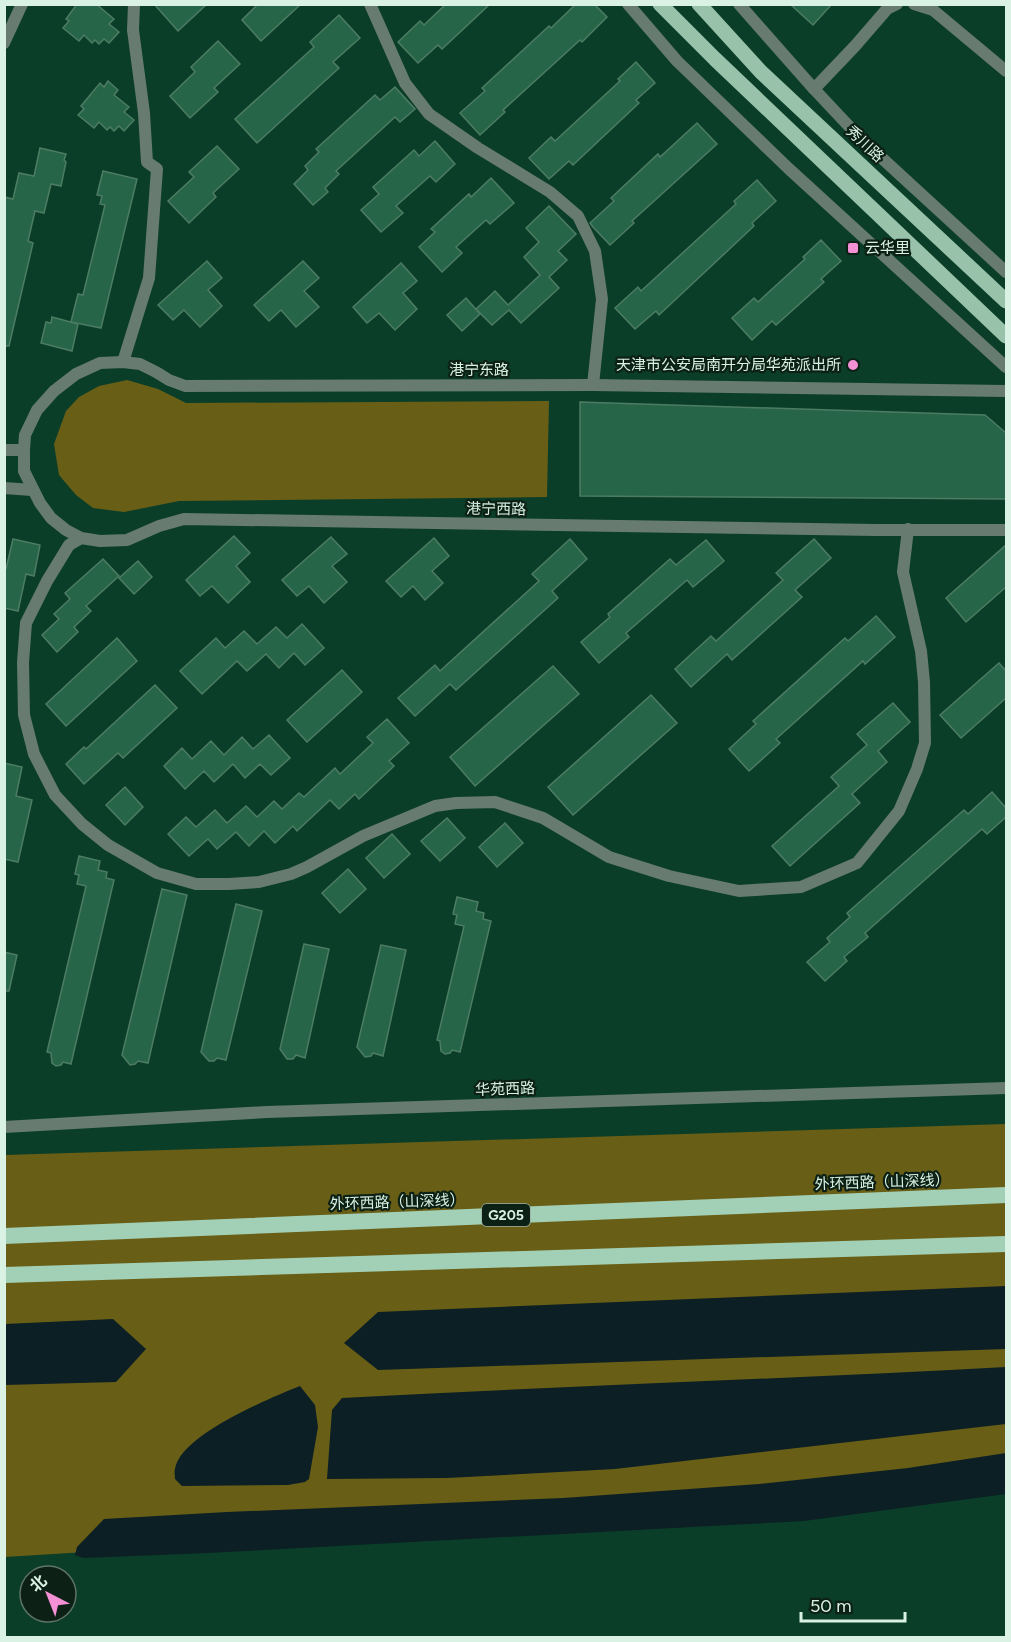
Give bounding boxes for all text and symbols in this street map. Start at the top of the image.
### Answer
street label: 秀川路 [842,122,888,166]
place label: 云华里 [865,239,910,257]
marker: 云华里 [846,241,860,255]
place label: 天津市公安局南开分局华苑派出所 [616,356,841,374]
marker: 天津市公安局南开分局华苑派出所 [846,358,860,372]
street label: 港宁东路 [449,361,509,379]
street label: 港宁西路 [466,499,526,519]
street label: 华苑西路 [475,1079,535,1099]
street label: 外环西路（山深线） [814,1171,950,1193]
street label: 外环西路（山深线） [329,1191,465,1213]
road number: G205 [482,1204,530,1226]
north arrow [18,1564,78,1624]
text: 北 [26,1571,51,1596]
scale bar [801,1585,904,1623]
text: 50 m [810,1595,852,1617]

